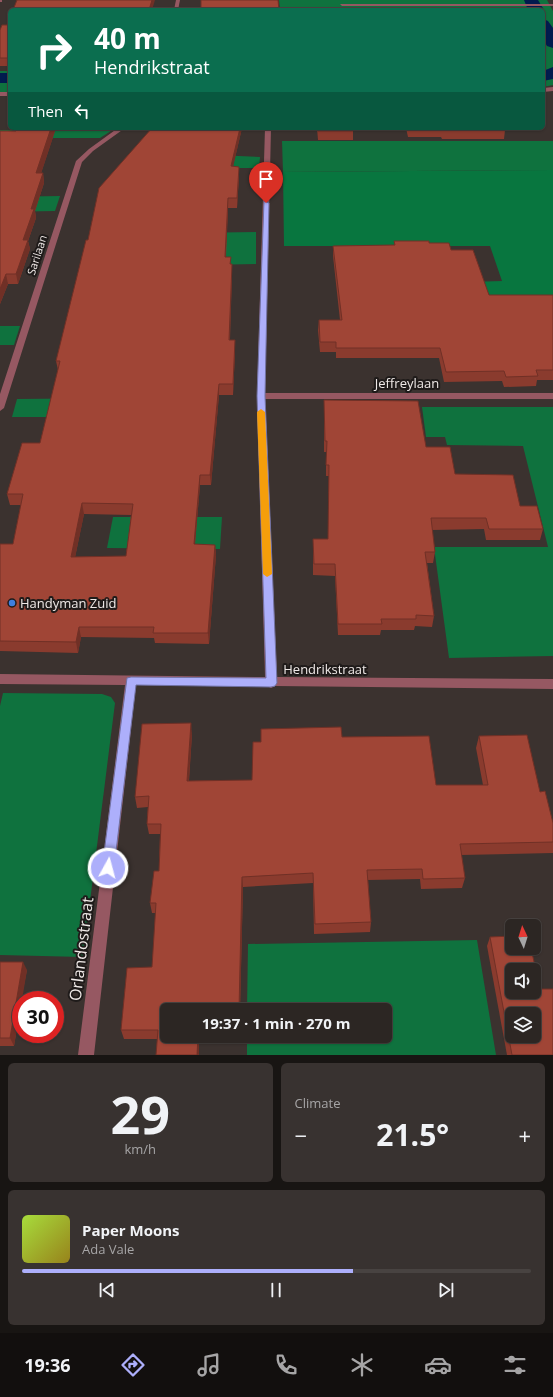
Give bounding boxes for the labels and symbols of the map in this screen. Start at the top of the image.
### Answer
pin [249,162,283,203]
street label: Sarilaan [23,233,50,277]
street label: Jeffreylaan [373,374,439,392]
place label: Handyman Zuid [20,594,117,612]
marker: Handyman Zuid [7,598,17,608]
street label: Hendrikstraat [283,660,367,678]
position arrow [87,847,129,889]
street label: Orlandostraat [64,896,98,1002]
north arrow [505,919,541,955]
speed limit sign: 30 [12,991,64,1043]

